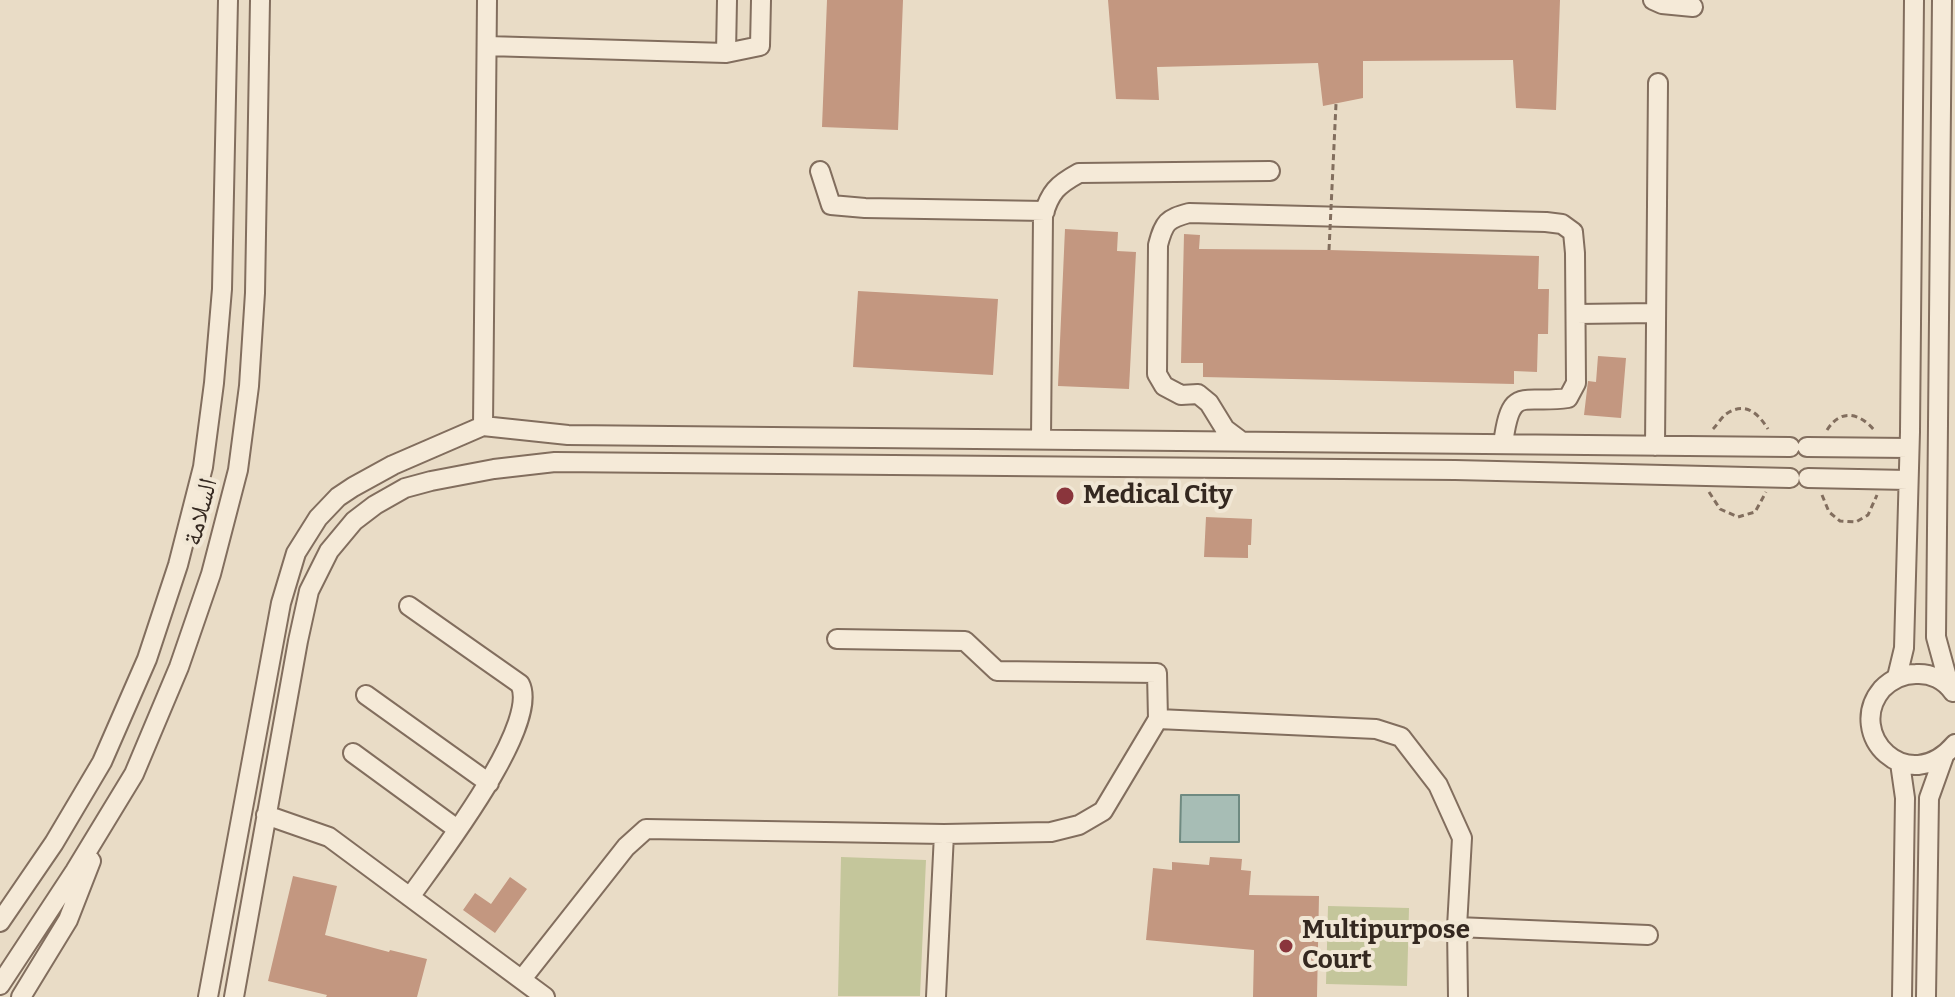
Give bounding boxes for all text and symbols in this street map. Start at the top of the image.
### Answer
street label: السلامة [177,475,225,549]
place label: Medical City [1083,480,1233,512]
marker: Medical City [1054,485,1076,507]
place label: Multipurpose Court [1302,915,1470,976]
marker: Multipurpose Court [1277,937,1295,955]

